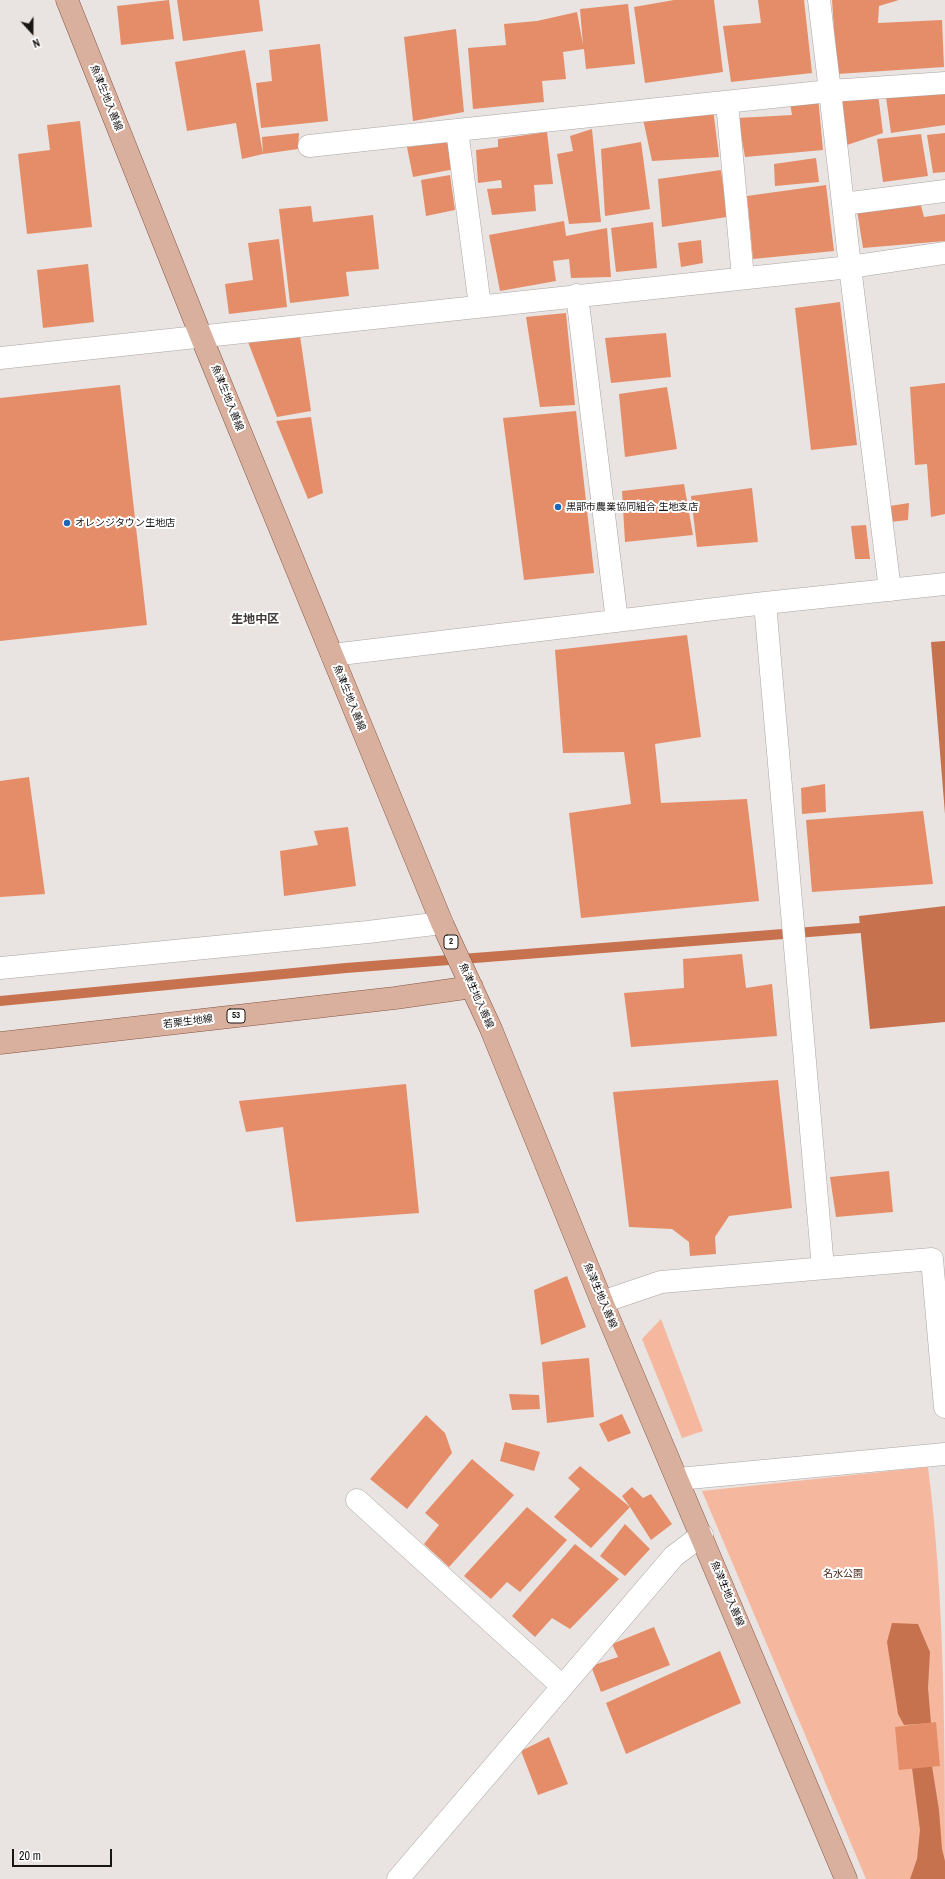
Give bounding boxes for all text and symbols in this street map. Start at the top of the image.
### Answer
north arrow [12,12,52,52]
text: N [31,35,42,51]
street label: 魚津生地入善線 [87,63,125,133]
street label: 魚津生地入善線 [208,363,246,433]
place label: 黒部市農業協同組合 生地支店 [566,501,698,513]
marker: 黒部市農業協同組合 生地支店 [553,502,563,512]
place label: オレンジタウン生地店 [75,517,175,529]
marker: オレンジタウン生地店 [62,518,72,528]
district label: 生地中区 [231,613,279,627]
street label: 魚津生地入善線 [330,663,368,733]
road number: 2 [444,935,458,949]
street label: 魚津生地入善線 [456,962,496,1030]
road number: 53 [227,1009,245,1023]
street label: 若栗生地線 [162,1013,214,1031]
street label: 魚津生地入善線 [581,1261,619,1331]
street label: 魚津生地入善線 [708,1559,746,1629]
park label: 名水公園 [823,1568,863,1580]
scale bar [14,1841,114,1867]
text: 20 m [19,1848,41,1864]

